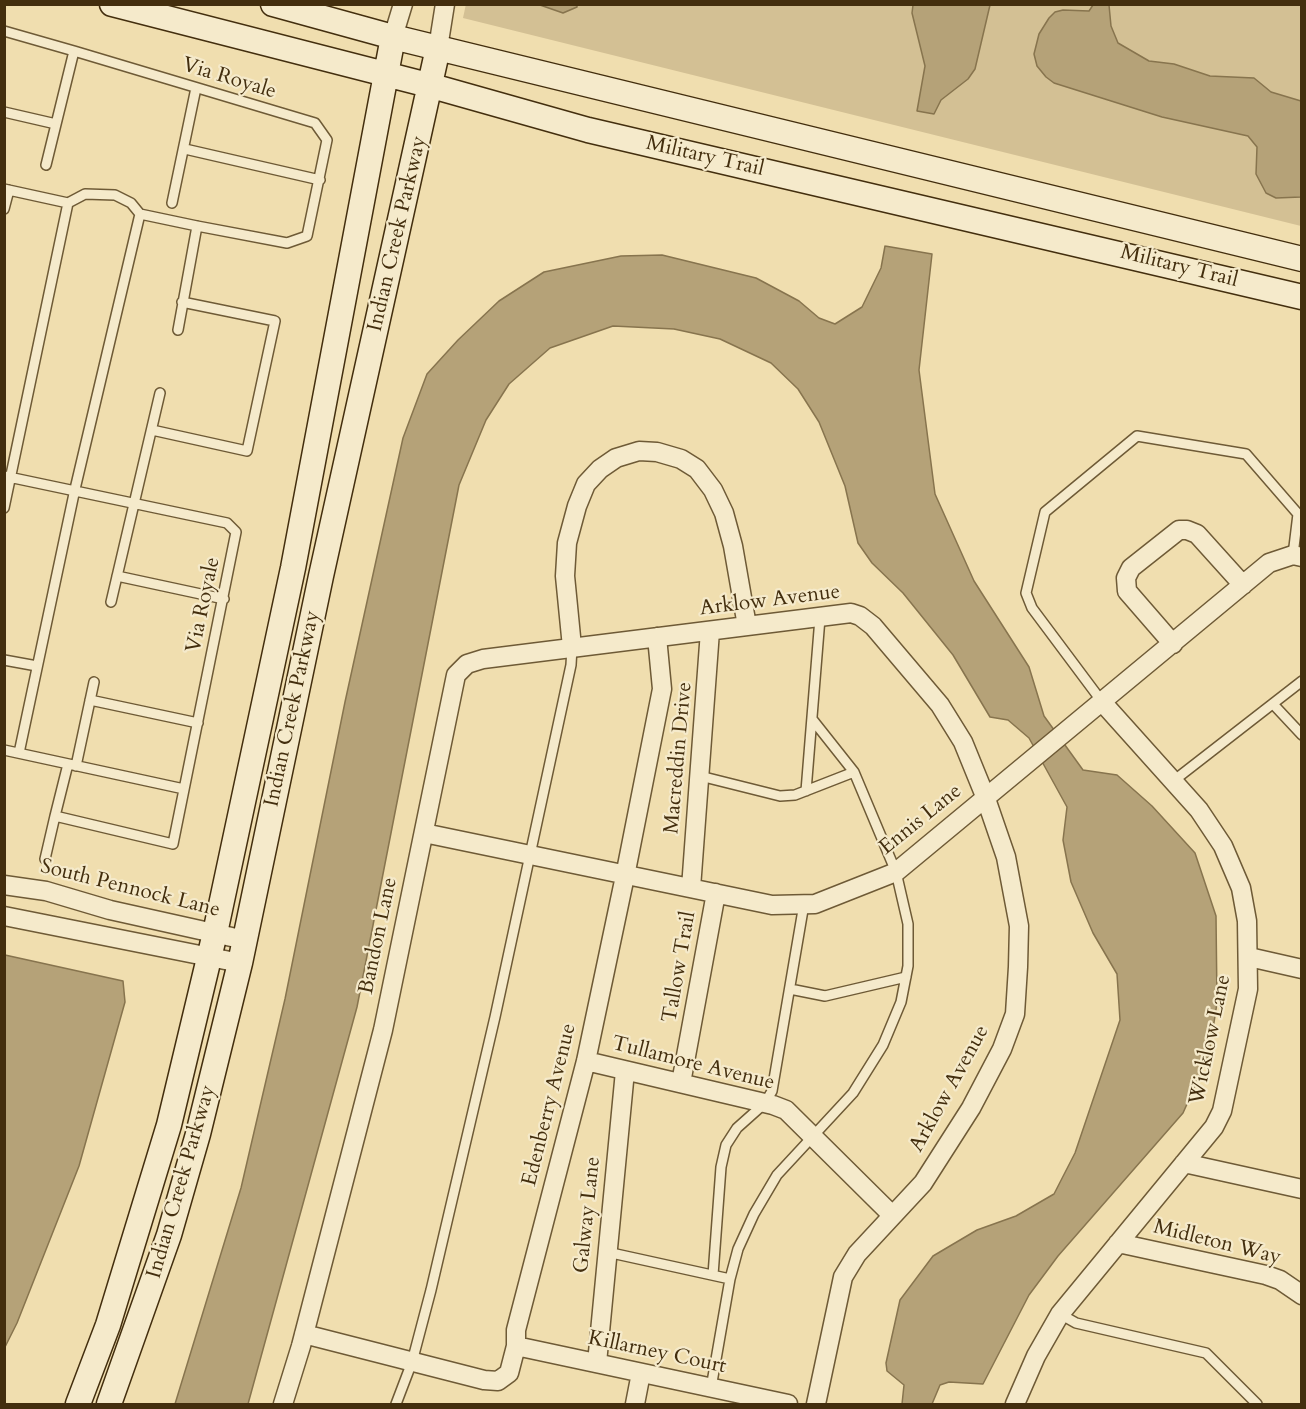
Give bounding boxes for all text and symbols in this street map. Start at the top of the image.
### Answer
street label: Via Royale [179,53,279,105]
street label: Military Trail [643,131,767,183]
street label: Indian Creek Parkway [363,134,433,334]
street label: Military Trail [1118,240,1240,294]
street label: Via Royale [182,555,226,655]
street label: Arklow Avenue [698,580,842,622]
street label: Indian Creek Parkway [260,609,326,809]
street label: Macreddin Drive [660,681,698,835]
street label: Ennis Lane [875,779,967,861]
street label: South Pennock Lane [38,855,222,923]
street label: Bandon Lane [354,875,404,997]
street label: Tallow Trail [658,909,702,1025]
street label: Wicklow Lane [1185,973,1237,1107]
street label: Edenberry Avenue [518,1021,582,1189]
street label: Arklow Avenue [905,1021,995,1157]
street label: Tullamore Avenue [609,1032,777,1096]
street label: Indian Creek Parkway [142,1082,222,1282]
street label: Galway Lane [569,1156,607,1274]
street label: Midleton Way [1151,1215,1283,1271]
street label: Killarney Court [586,1326,728,1380]

